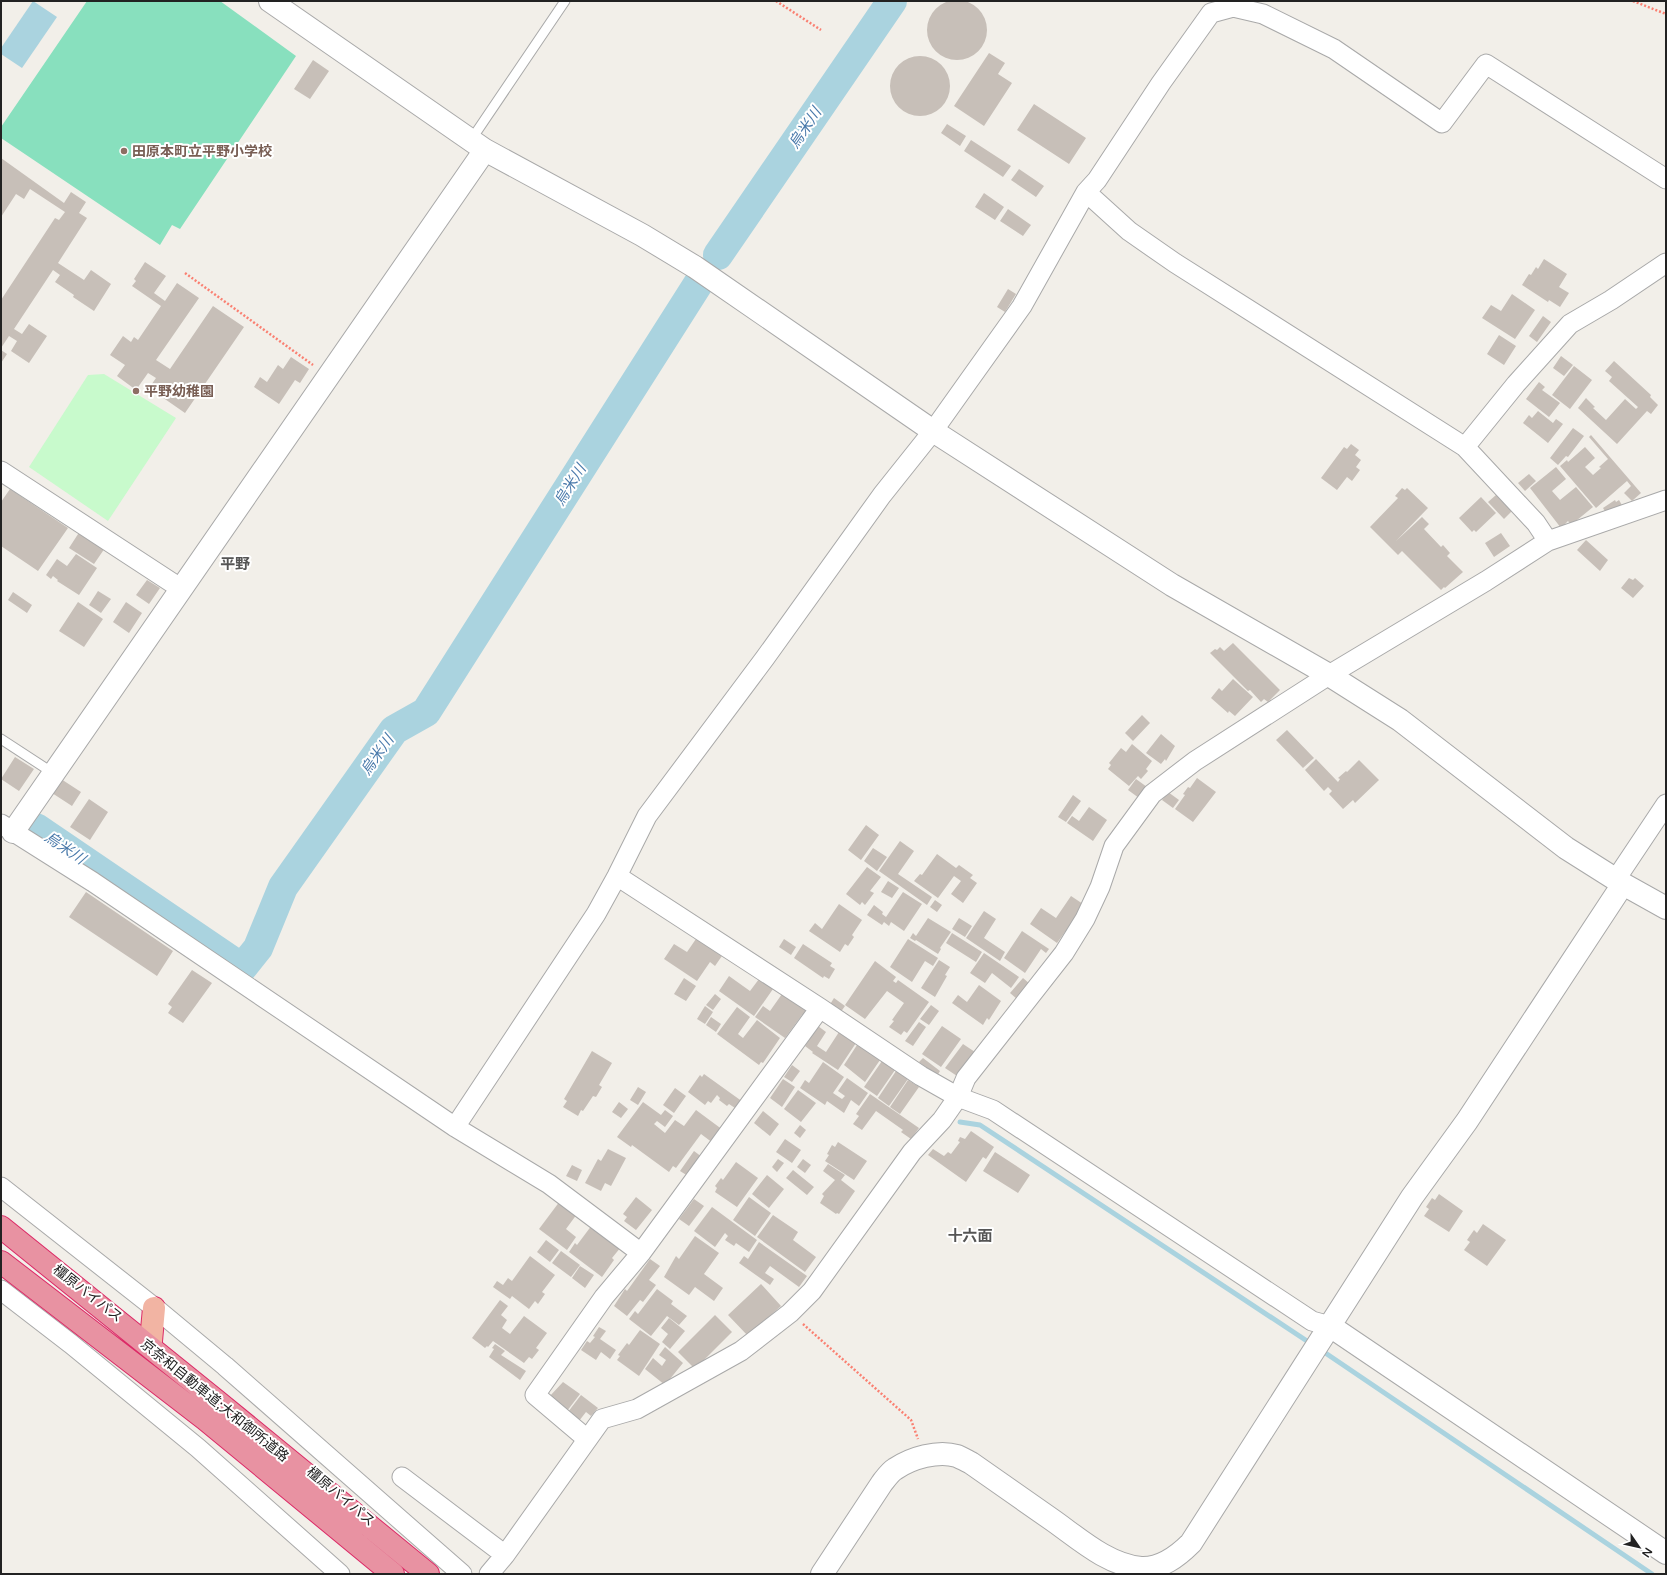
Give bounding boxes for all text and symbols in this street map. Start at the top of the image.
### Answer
water label: 烏米川 [785,103,826,152]
place label: 田原本町立平野小学校 [132,143,272,160]
marker: 田原本町立平野小学校 [119,146,129,156]
place label: 平野幼稚園 [144,383,214,400]
marker: 平野幼稚園 [131,386,141,396]
water label: 烏米川 [550,459,591,509]
district label: 平野 [220,555,250,573]
water label: 烏米川 [357,730,398,779]
water label: 烏米川 [41,828,90,869]
district label: 十六面 [947,1227,993,1245]
street label: 橿原バイパス [49,1261,126,1326]
street label: 京奈和自動車道;大和御所道路 [137,1335,292,1465]
street label: 橿原バイパス [303,1463,378,1530]
north arrow [1619,1527,1659,1567]
text: N [1639,1545,1655,1560]

